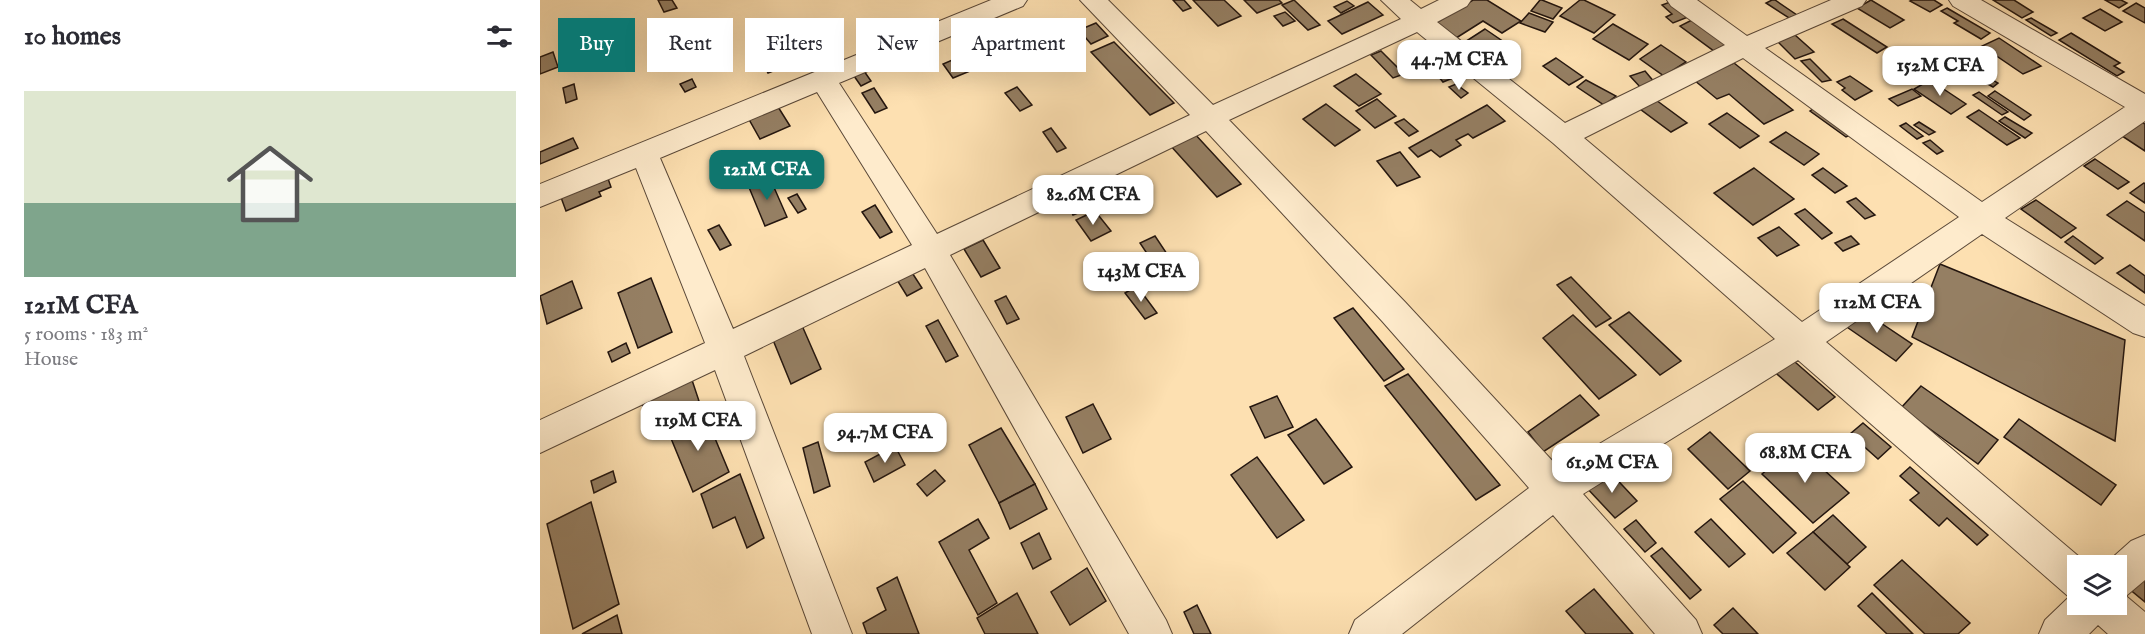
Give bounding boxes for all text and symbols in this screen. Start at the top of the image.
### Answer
chip: Buy [558,18,635,72]
chip: Rent [647,18,733,72]
chip: Filters [745,18,844,72]
chip: New [856,18,939,72]
chip: Apartment [951,18,1086,72]
text: 10 homes [24,20,121,53]
icon: filters [483,20,516,53]
pin: 44.7M CFA [1390,40,1528,91]
pin: 152M CFA [1878,46,2002,97]
text: 44.7M CFA [1411,47,1507,72]
text: 152M CFA [1896,53,1984,78]
icon: home [216,130,324,238]
pin: 121M CFA [705,150,829,201]
text: 121M CFA [723,157,811,182]
pin: 82.6M CFA [1024,175,1162,226]
text: 82.6M CFA [1046,182,1140,207]
pin: 143M CFA [1079,252,1203,303]
text: 143M CFA [1097,259,1185,284]
pin: 112M CFA [1815,283,1939,334]
text: 121M CFA [24,289,138,322]
text: 112M CFA [1833,290,1921,315]
text: 5 rooms · 183 m² [24,322,148,347]
text: House [24,347,78,372]
pin: 119M CFA [636,401,760,452]
text: 119M CFA [655,408,741,433]
pin: 94.7M CFA [816,413,954,464]
text: 94.7M CFA [838,420,932,445]
pin: 68.8M CFA [1736,433,1874,484]
text: 68.8M CFA [1759,440,1851,465]
pin: 61.9M CFA [1543,443,1681,494]
text: 61.9M CFA [1566,450,1658,475]
map controls [2067,555,2127,615]
button: layers [2067,555,2127,615]

